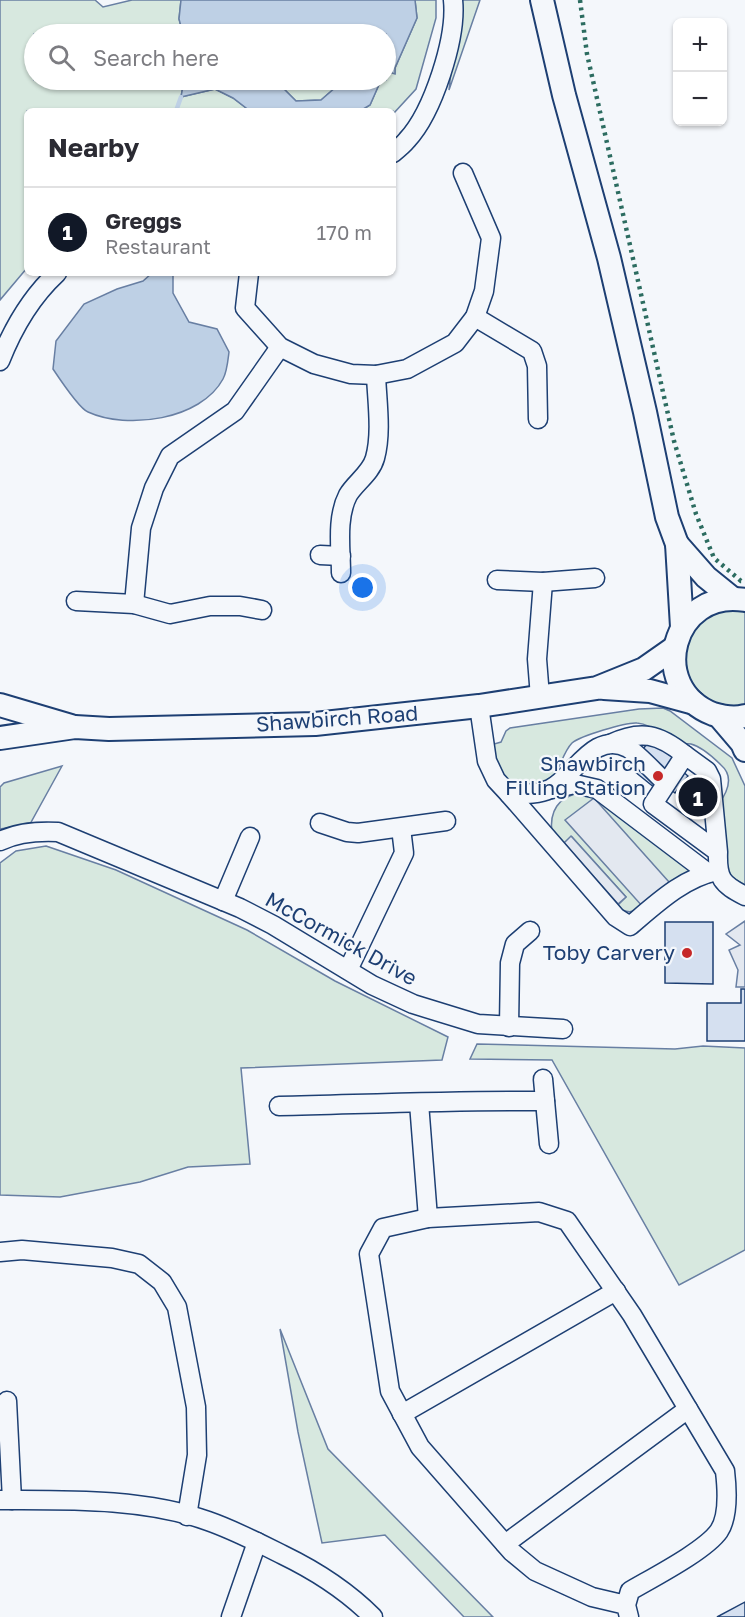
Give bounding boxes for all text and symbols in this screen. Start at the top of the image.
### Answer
map controls [673,18,727,126]
button: + [673,18,727,72]
search box [24,24,396,90]
icon: search [45,41,78,74]
text: Search here [93,44,219,71]
button: − [673,72,727,126]
text: Nearby [48,132,139,163]
text: Greggs [105,207,182,234]
text: 1 [62,220,73,244]
text: 170 m [317,220,372,244]
text: Restaurant [105,234,211,258]
your location [348,573,377,602]
street label: Shawbirch Road [255,699,419,737]
place label: Shawbirch Filling Station [505,750,646,800]
marker: Shawbirch Filling Station [651,769,665,783]
pin: 1 [678,774,718,820]
street label: McCormick Drive [261,886,422,991]
place label: Toby Carvery [543,939,675,965]
marker: Toby Carvery [680,946,694,960]

